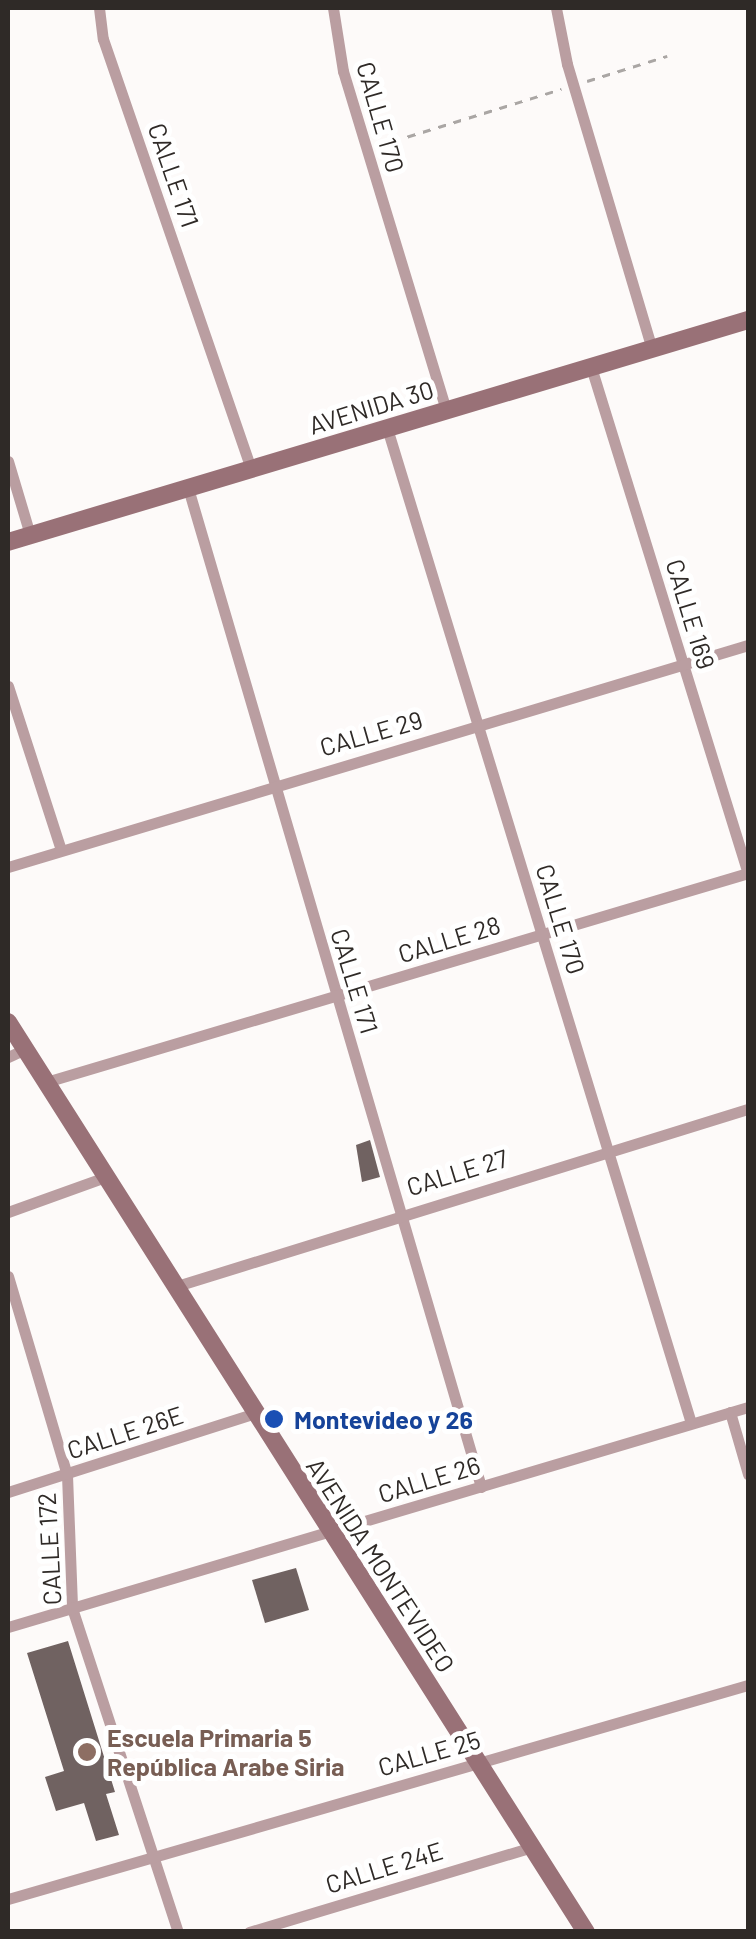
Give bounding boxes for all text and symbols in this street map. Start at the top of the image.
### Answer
street label: CALLE 170 [351,58,411,176]
street label: CALLE 171 [142,119,206,231]
street label: AVENIDA 30 [305,374,437,440]
street label: CALLE 169 [660,555,722,673]
street label: CALLE 29 [316,704,426,762]
street label: CALLE 170 [530,860,592,978]
street label: CALLE 28 [394,909,504,969]
street label: CALLE 171 [325,925,385,1037]
street label: CALLE 27 [403,1142,511,1202]
street label: CALLE 26E [63,1399,187,1465]
place label: Montevideo y 26 [294,1404,473,1434]
marker: Montevideo y 26 [263,1408,285,1430]
street label: CALLE 26 [374,1449,484,1509]
street label: AVENIDA MONTEVIDEO [301,1452,461,1678]
street label: CALLE 172 [31,1492,67,1606]
place label: Escuela Primaria 5 República Arabe Siria [107,1723,344,1782]
street label: CALLE 25 [374,1724,484,1782]
marker: Escuela Primaria 5 República Arabe Siria [76,1741,98,1763]
street label: CALLE 24E [322,1835,446,1899]

